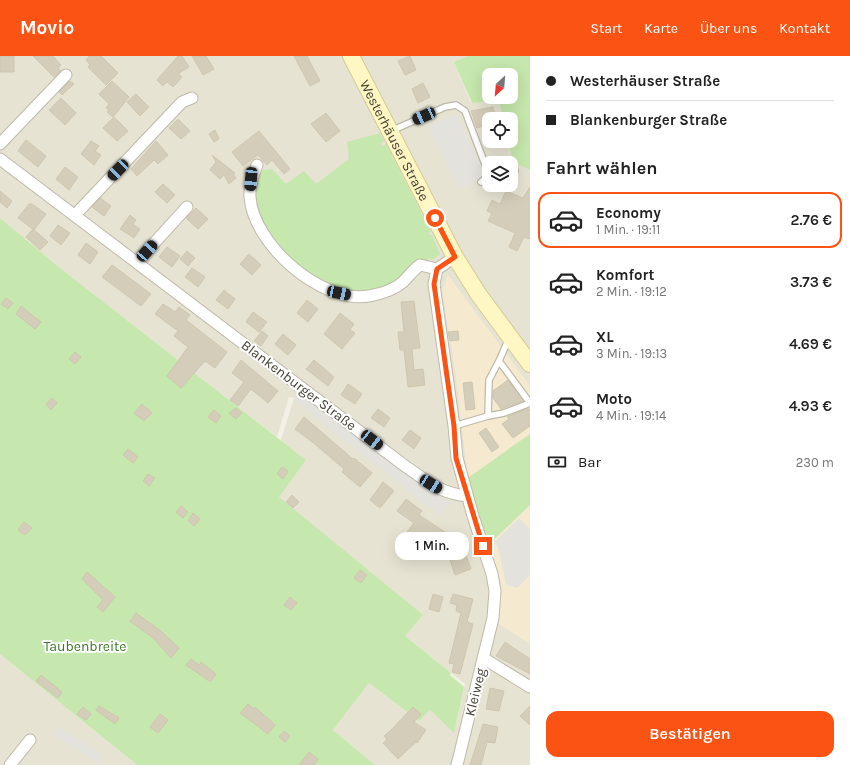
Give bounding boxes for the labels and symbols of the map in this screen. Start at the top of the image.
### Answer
north arrow [482,68,518,104]
street label: Westerhäuser Straße [356,77,433,204]
car [411,106,437,126]
car [105,157,131,183]
car [244,167,258,191]
route start [426,209,444,227]
car [135,238,159,264]
car [326,285,352,301]
street label: Blankenburger Straße [238,337,360,434]
car [359,428,385,452]
car [418,473,444,495]
callout: 1 Min. [395,532,469,560]
route end [474,537,492,555]
park label: Taubenbreite [43,638,127,655]
street label: Kleiweg [461,666,490,718]

